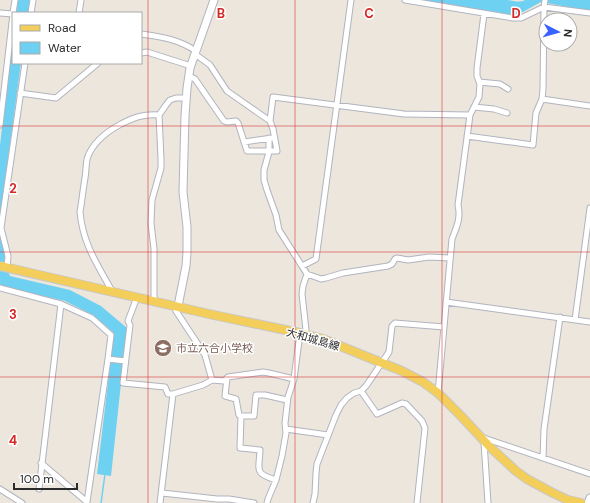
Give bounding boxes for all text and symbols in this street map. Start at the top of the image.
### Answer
text: B [217,5,225,22]
text: C [364,5,374,22]
text: D [511,5,521,22]
legend [12,12,142,64]
north arrow [538,12,578,52]
text: Road [48,20,76,36]
text: N [561,28,575,38]
text: Water [48,40,82,56]
text: 2 [9,180,17,197]
text: 3 [9,306,17,323]
street label: 大和城島線 [285,325,341,353]
school or university icon: 市立六合小学校 [153,338,173,358]
place label: 市立六合小学校 [176,341,253,355]
text: 4 [9,432,17,449]
scale bar [14,465,77,491]
text: 100 m [20,471,54,487]

